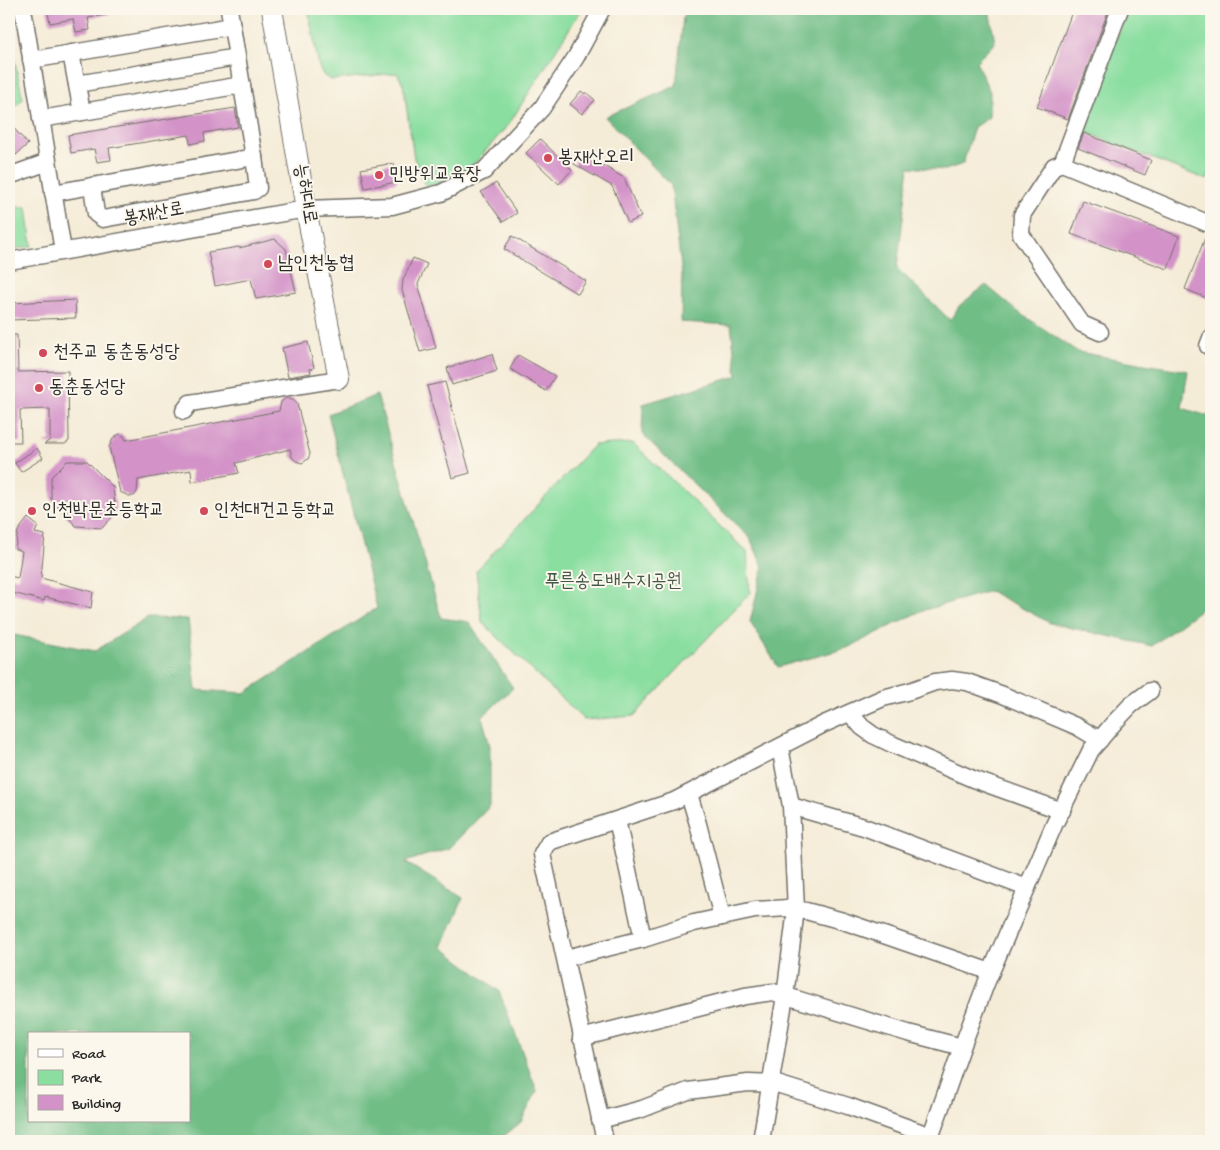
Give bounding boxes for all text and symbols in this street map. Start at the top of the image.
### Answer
place label: 봉재산오리 [558,147,634,170]
marker: 봉재산오리 [542,152,554,164]
street label: 능허대로 [287,162,321,226]
place label: 민방위교육장 [389,164,481,187]
marker: 민방위교육장 [373,169,385,181]
street label: 봉재산로 [122,198,186,232]
place label: 남인천농협 [278,253,354,276]
marker: 남인천농협 [262,258,274,270]
place label: 천주교 동춘동성당 [53,342,180,365]
marker: 천주교 동춘동성당 [37,347,49,359]
place label: 동춘동성당 [49,377,125,400]
marker: 동춘동성당 [33,382,45,394]
place label: 인천박문초등학교 [42,500,164,523]
place label: 인천대건고등학교 [214,500,336,523]
marker: 인천박문초등학교 [26,505,38,517]
marker: 인천대건고등학교 [198,505,210,517]
park label: 푸른송도배수지공원 [544,571,682,594]
legend [28,1032,190,1122]
text: Road [72,1046,106,1064]
text: Park [71,1070,102,1088]
text: Building [71,1096,121,1114]

